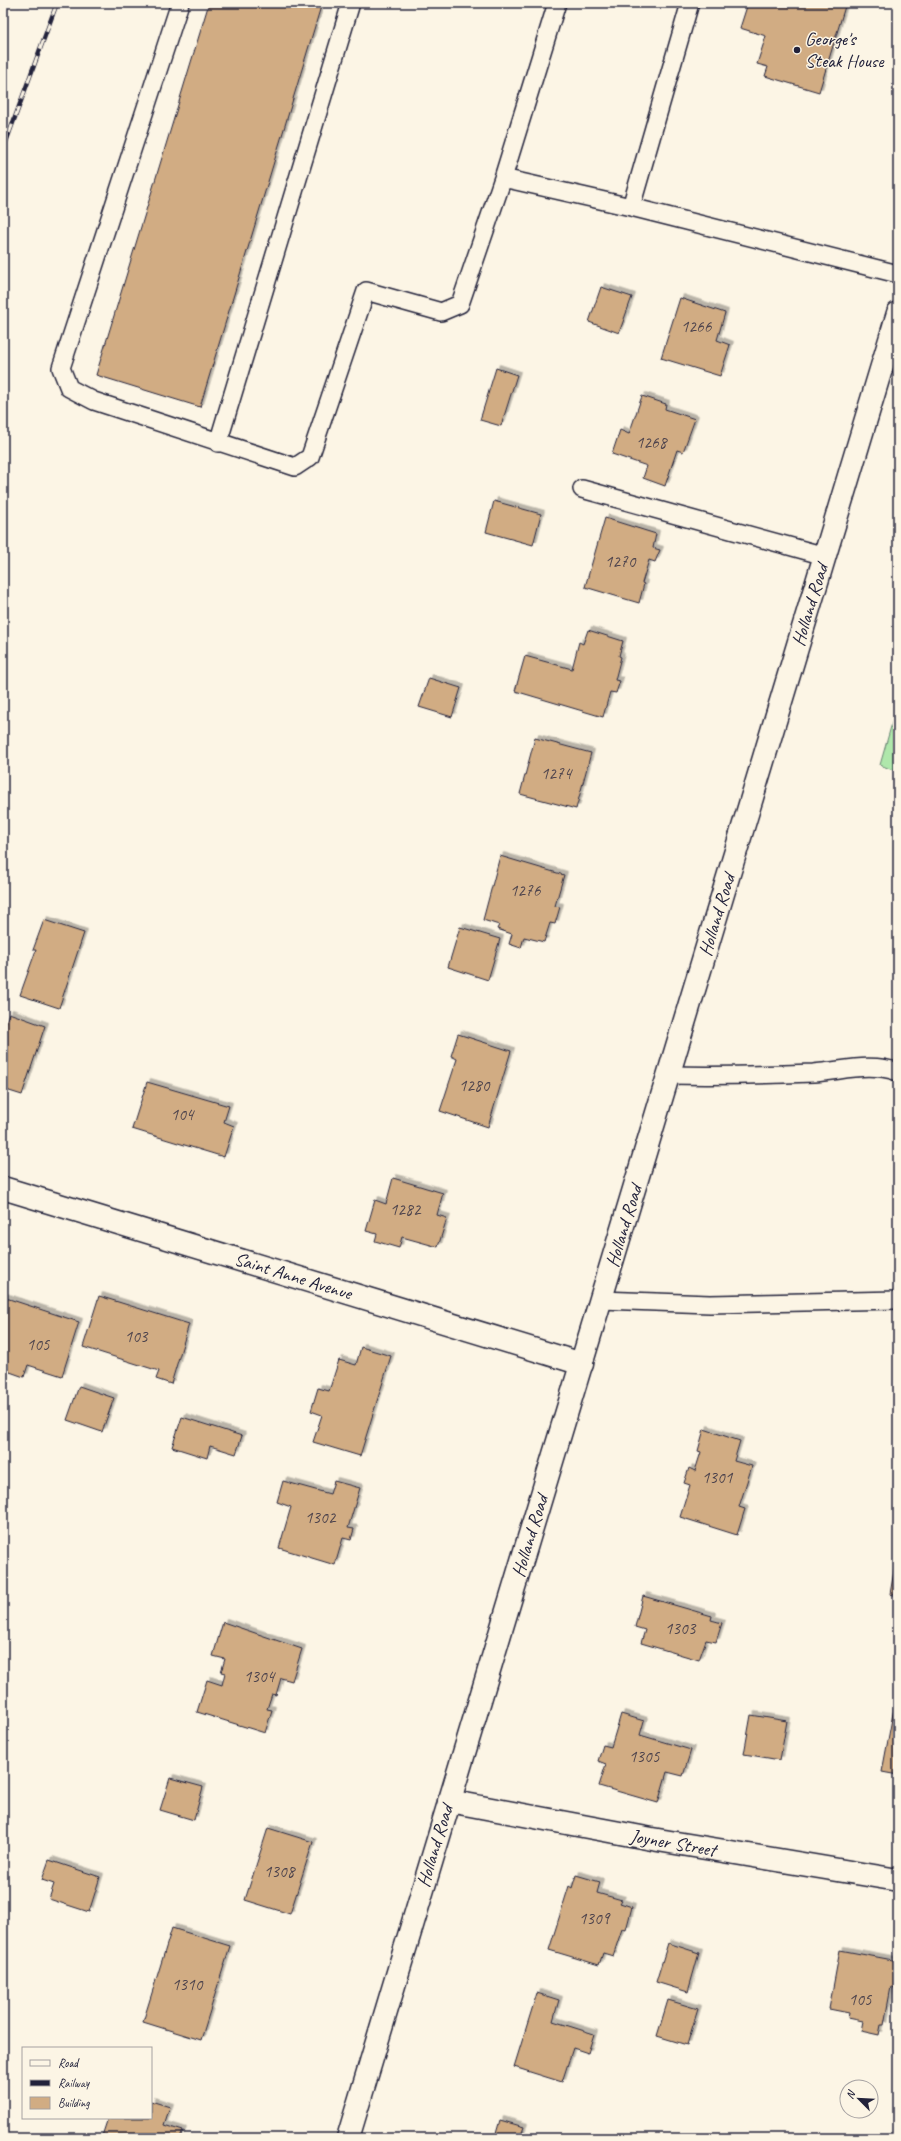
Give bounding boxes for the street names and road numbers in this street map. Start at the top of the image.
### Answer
street label: Holland Road [786,558,835,649]
street label: Holland Road [693,868,742,959]
street label: Holland Road [600,1179,649,1270]
street label: Saint Anne Avenue [231,1247,356,1306]
street label: Holland Road [506,1489,555,1580]
street label: Holland Road [411,1799,460,1890]
street label: Joyner Street [628,1824,720,1863]

